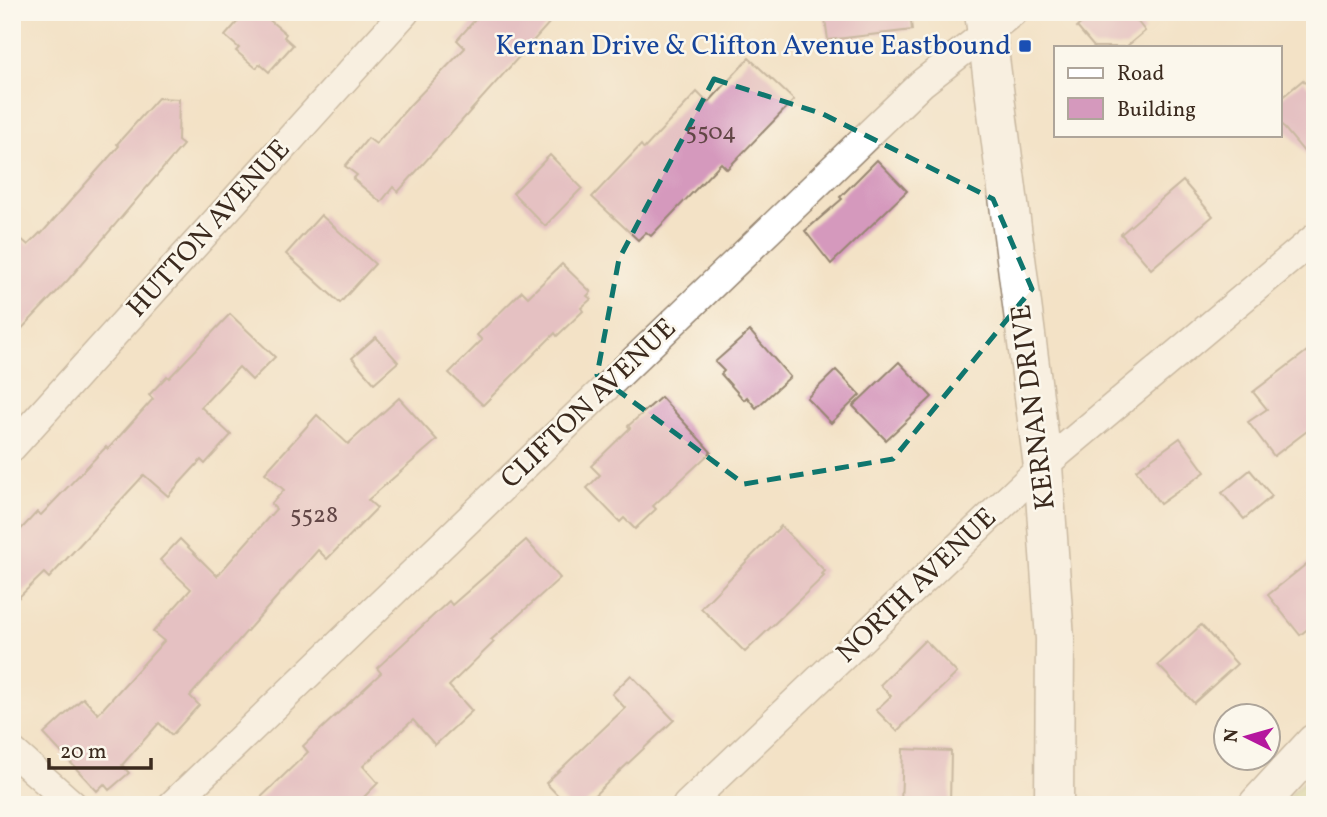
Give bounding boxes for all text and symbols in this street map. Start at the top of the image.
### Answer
place label: Kernan Drive & Clifton Avenue Eastbound [495,27,1011,66]
marker: Kernan Drive & Clifton Avenue Eastbound [1017,38,1033,54]
legend [1054,46,1282,136]
text: Road [1117,60,1164,89]
text: Building [1117,96,1196,125]
house number: 5504 [686,116,736,150]
street label: HUTTON AVENUE [118,131,300,327]
street label: KERNAN DRIVE [1002,302,1066,512]
street label: CLIFTON AVENUE [493,310,685,498]
house number: 5528 [290,499,338,533]
street label: NORTH AVENUE [828,499,1006,673]
north arrow [1212,702,1282,772]
scale bar [49,726,150,770]
text: N [1219,727,1246,744]
text: 20 m [60,738,106,767]

